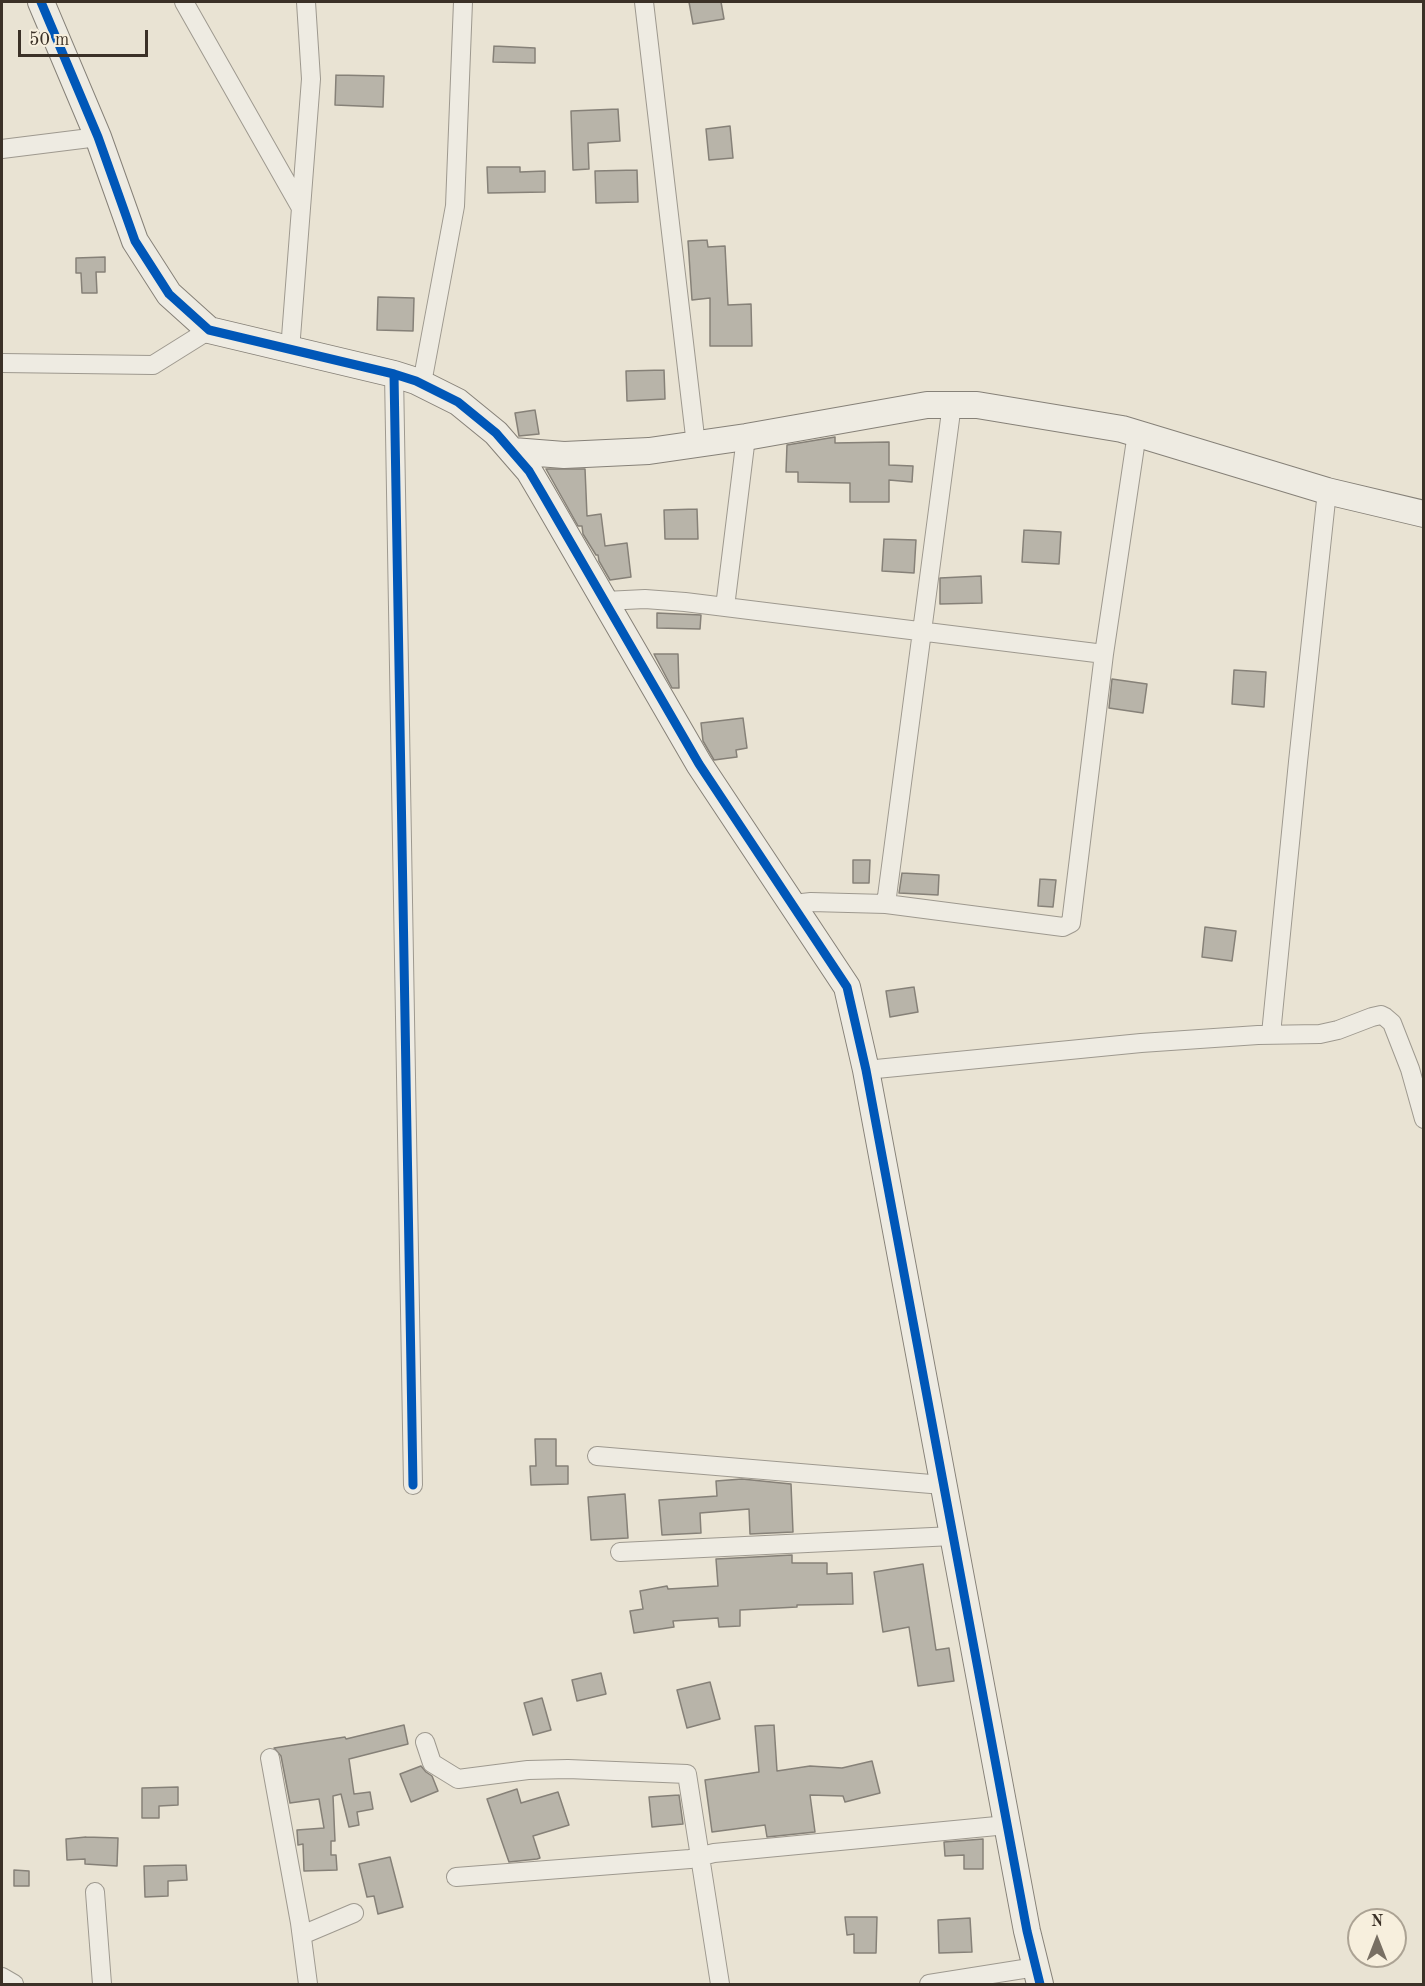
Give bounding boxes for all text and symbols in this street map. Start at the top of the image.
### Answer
scale bar [21,18,152,56]
text: 50 m [29,31,69,49]
north arrow [1347,1908,1407,1968]
text: N [1371,1914,1383,1930]

